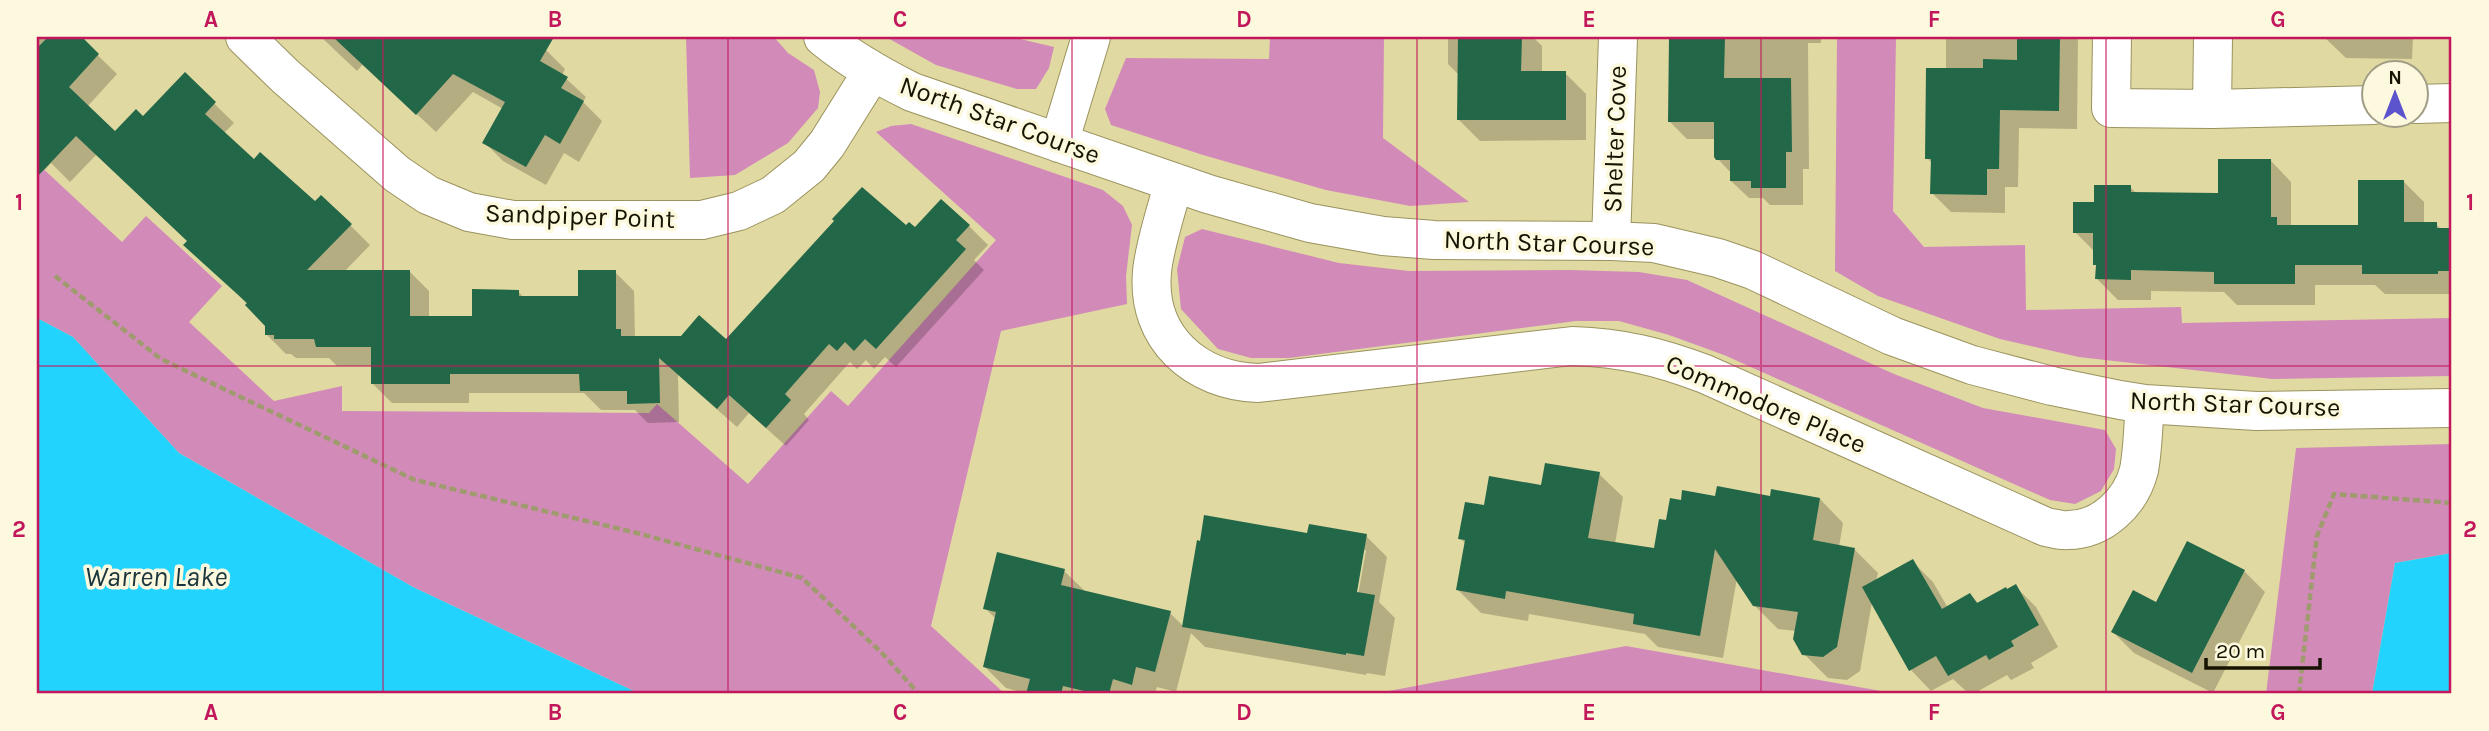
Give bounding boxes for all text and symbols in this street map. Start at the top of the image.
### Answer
text: A [204,6,218,33]
text: B [548,6,562,33]
text: C [893,6,907,33]
text: D [1236,6,1252,33]
text: E [1582,6,1596,33]
text: F [1928,6,1940,33]
text: G [2270,6,2286,33]
north arrow [2360,60,2430,130]
street label: Shelter Cove [1597,65,1633,213]
text: N [2388,67,2402,89]
street label: North Star Course [896,69,1104,171]
text: 1 [15,189,23,216]
text: 1 [2466,189,2474,216]
street label: Sandpiper Point [485,197,676,235]
street label: North Star Course [1443,224,1655,262]
street label: Commodore Place [1661,348,1871,460]
street label: North Star Course [2129,385,2341,423]
text: 2 [12,516,26,543]
text: 2 [2463,516,2477,543]
water label: Warren Lake [85,560,227,593]
scale bar [2206,626,2319,670]
text: 20 m [2216,639,2265,663]
text: A [204,699,218,726]
text: B [548,699,562,726]
text: C [893,699,907,726]
text: D [1236,699,1252,726]
text: E [1582,699,1596,726]
text: F [1928,699,1940,726]
text: G [2270,699,2286,726]

